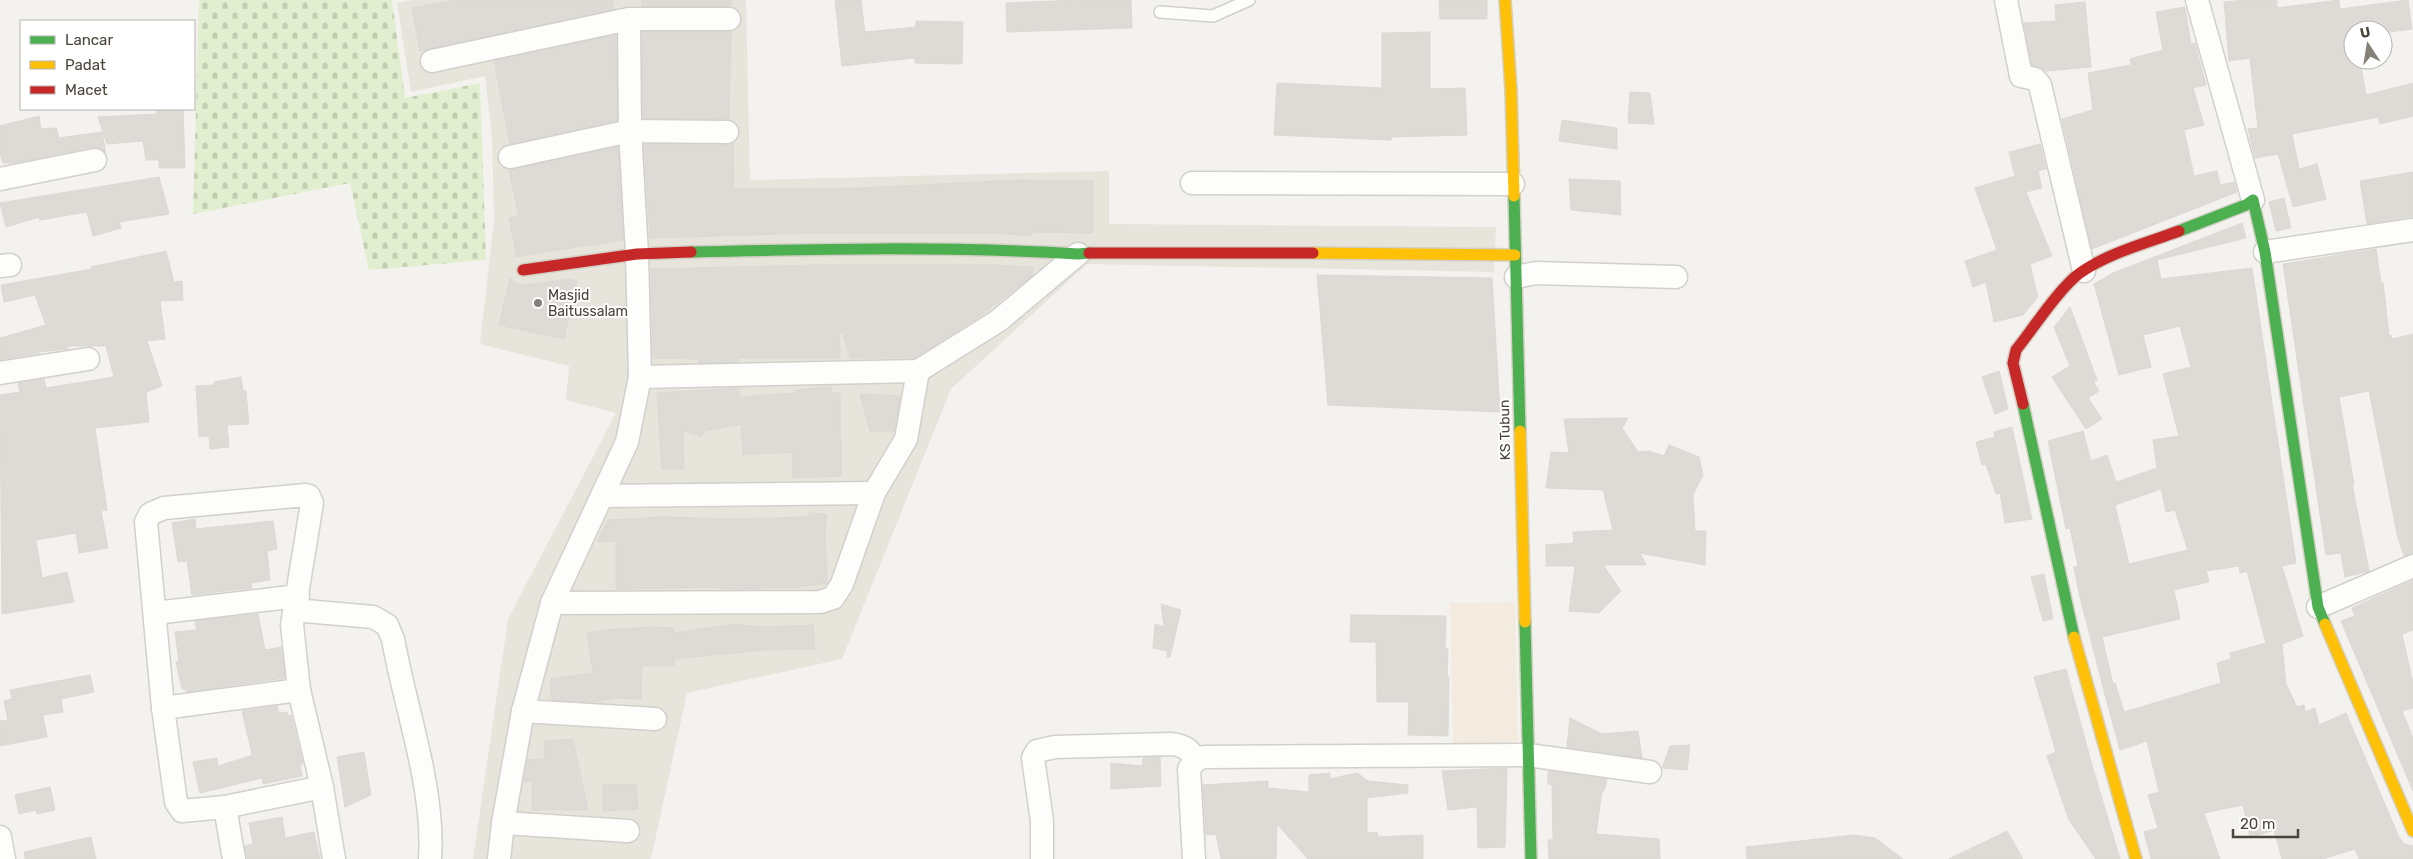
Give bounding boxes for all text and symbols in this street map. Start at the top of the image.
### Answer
legend [20,20,195,110]
north arrow [2343,20,2393,70]
text: U [2359,23,2372,42]
text: Lancar [65,31,113,49]
text: Padat [65,56,106,74]
text: Macet [65,81,108,99]
place label: Masjid Baitussalam [548,287,628,320]
marker: Masjid Baitussalam [532,297,544,309]
street label: KS Tubun [1496,400,1514,460]
scale bar [2233,806,2298,838]
text: 20 m [2240,815,2275,833]

